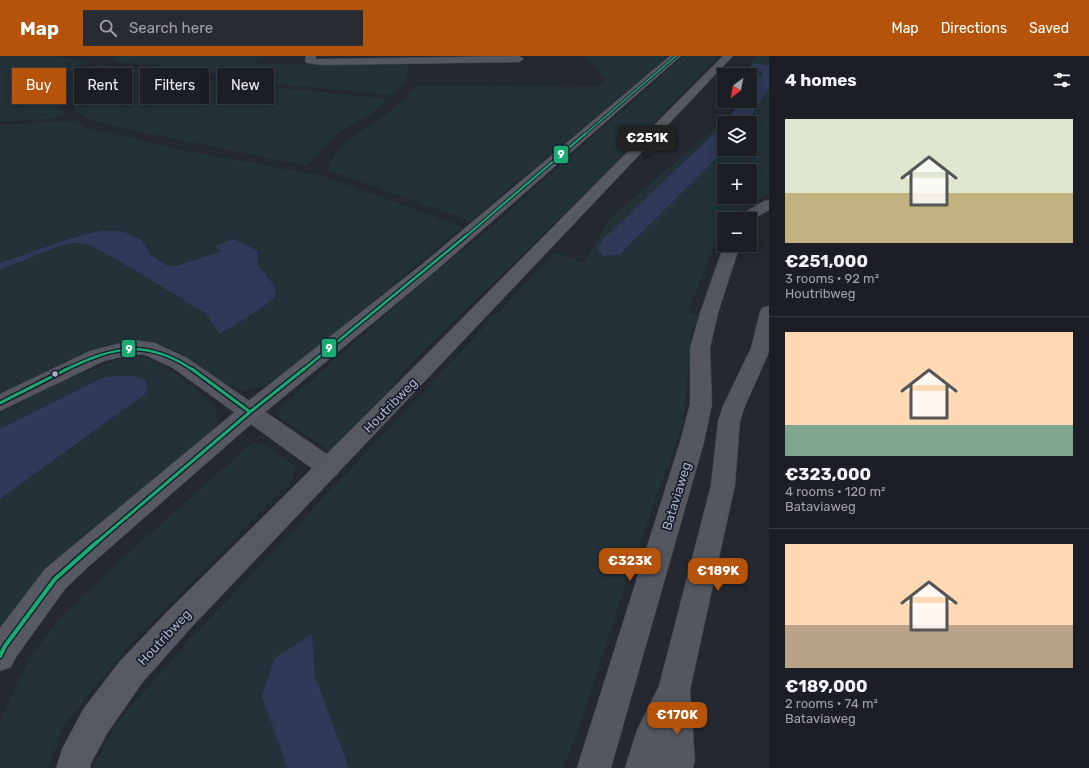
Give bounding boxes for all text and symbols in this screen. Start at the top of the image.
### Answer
search box [83,10,363,46]
text: Map [20,17,59,40]
icon: search [97,17,119,39]
text: Search here [129,19,213,37]
text: Map [892,20,919,37]
text: Directions [941,20,1007,37]
text: Saved [1029,20,1069,37]
chip: Buy [12,68,66,104]
chip: Rent [74,68,132,104]
chip: Filters [140,68,209,104]
chip: New [217,68,274,104]
north arrow [717,68,757,108]
map controls [717,68,757,252]
icon: filters [1051,69,1073,91]
text: 4 homes [785,70,857,90]
button: layers [717,116,757,156]
pin: €251K [619,125,675,159]
text: €251K [626,130,668,145]
line badge: 9 [553,145,569,164]
icon: home [893,145,965,217]
text: 9 [557,148,565,161]
button: + [717,164,757,204]
button: − [717,212,757,252]
text: €251,000 [785,251,868,271]
text: 3 rooms · 92 m² [785,271,879,286]
text: Houtribweg [785,286,856,301]
line badge: 9 [321,338,337,358]
line badge: 9 [121,339,136,358]
text: 9 [325,342,333,355]
text: 9 [125,343,133,356]
icon: home [893,358,965,430]
unlabelled marker [50,369,60,379]
street label: Houtribweg [360,375,421,437]
street label: Bataviaweg [659,460,695,532]
text: €323,000 [785,464,871,484]
text: 4 rooms · 120 m² [785,484,885,499]
text: Bataviaweg [785,499,856,514]
pin: €323K [602,548,658,582]
text: €323K [608,553,652,568]
pin: €189K [690,558,746,592]
text: €189K [697,563,739,578]
icon: home [893,570,965,642]
street label: Houtribweg [135,606,195,669]
text: €189,000 [785,676,868,696]
text: 2 rooms · 74 m² [785,696,878,711]
pin: €170K [649,702,705,736]
text: €170K [656,707,698,722]
text: Bataviaweg [785,711,856,726]

